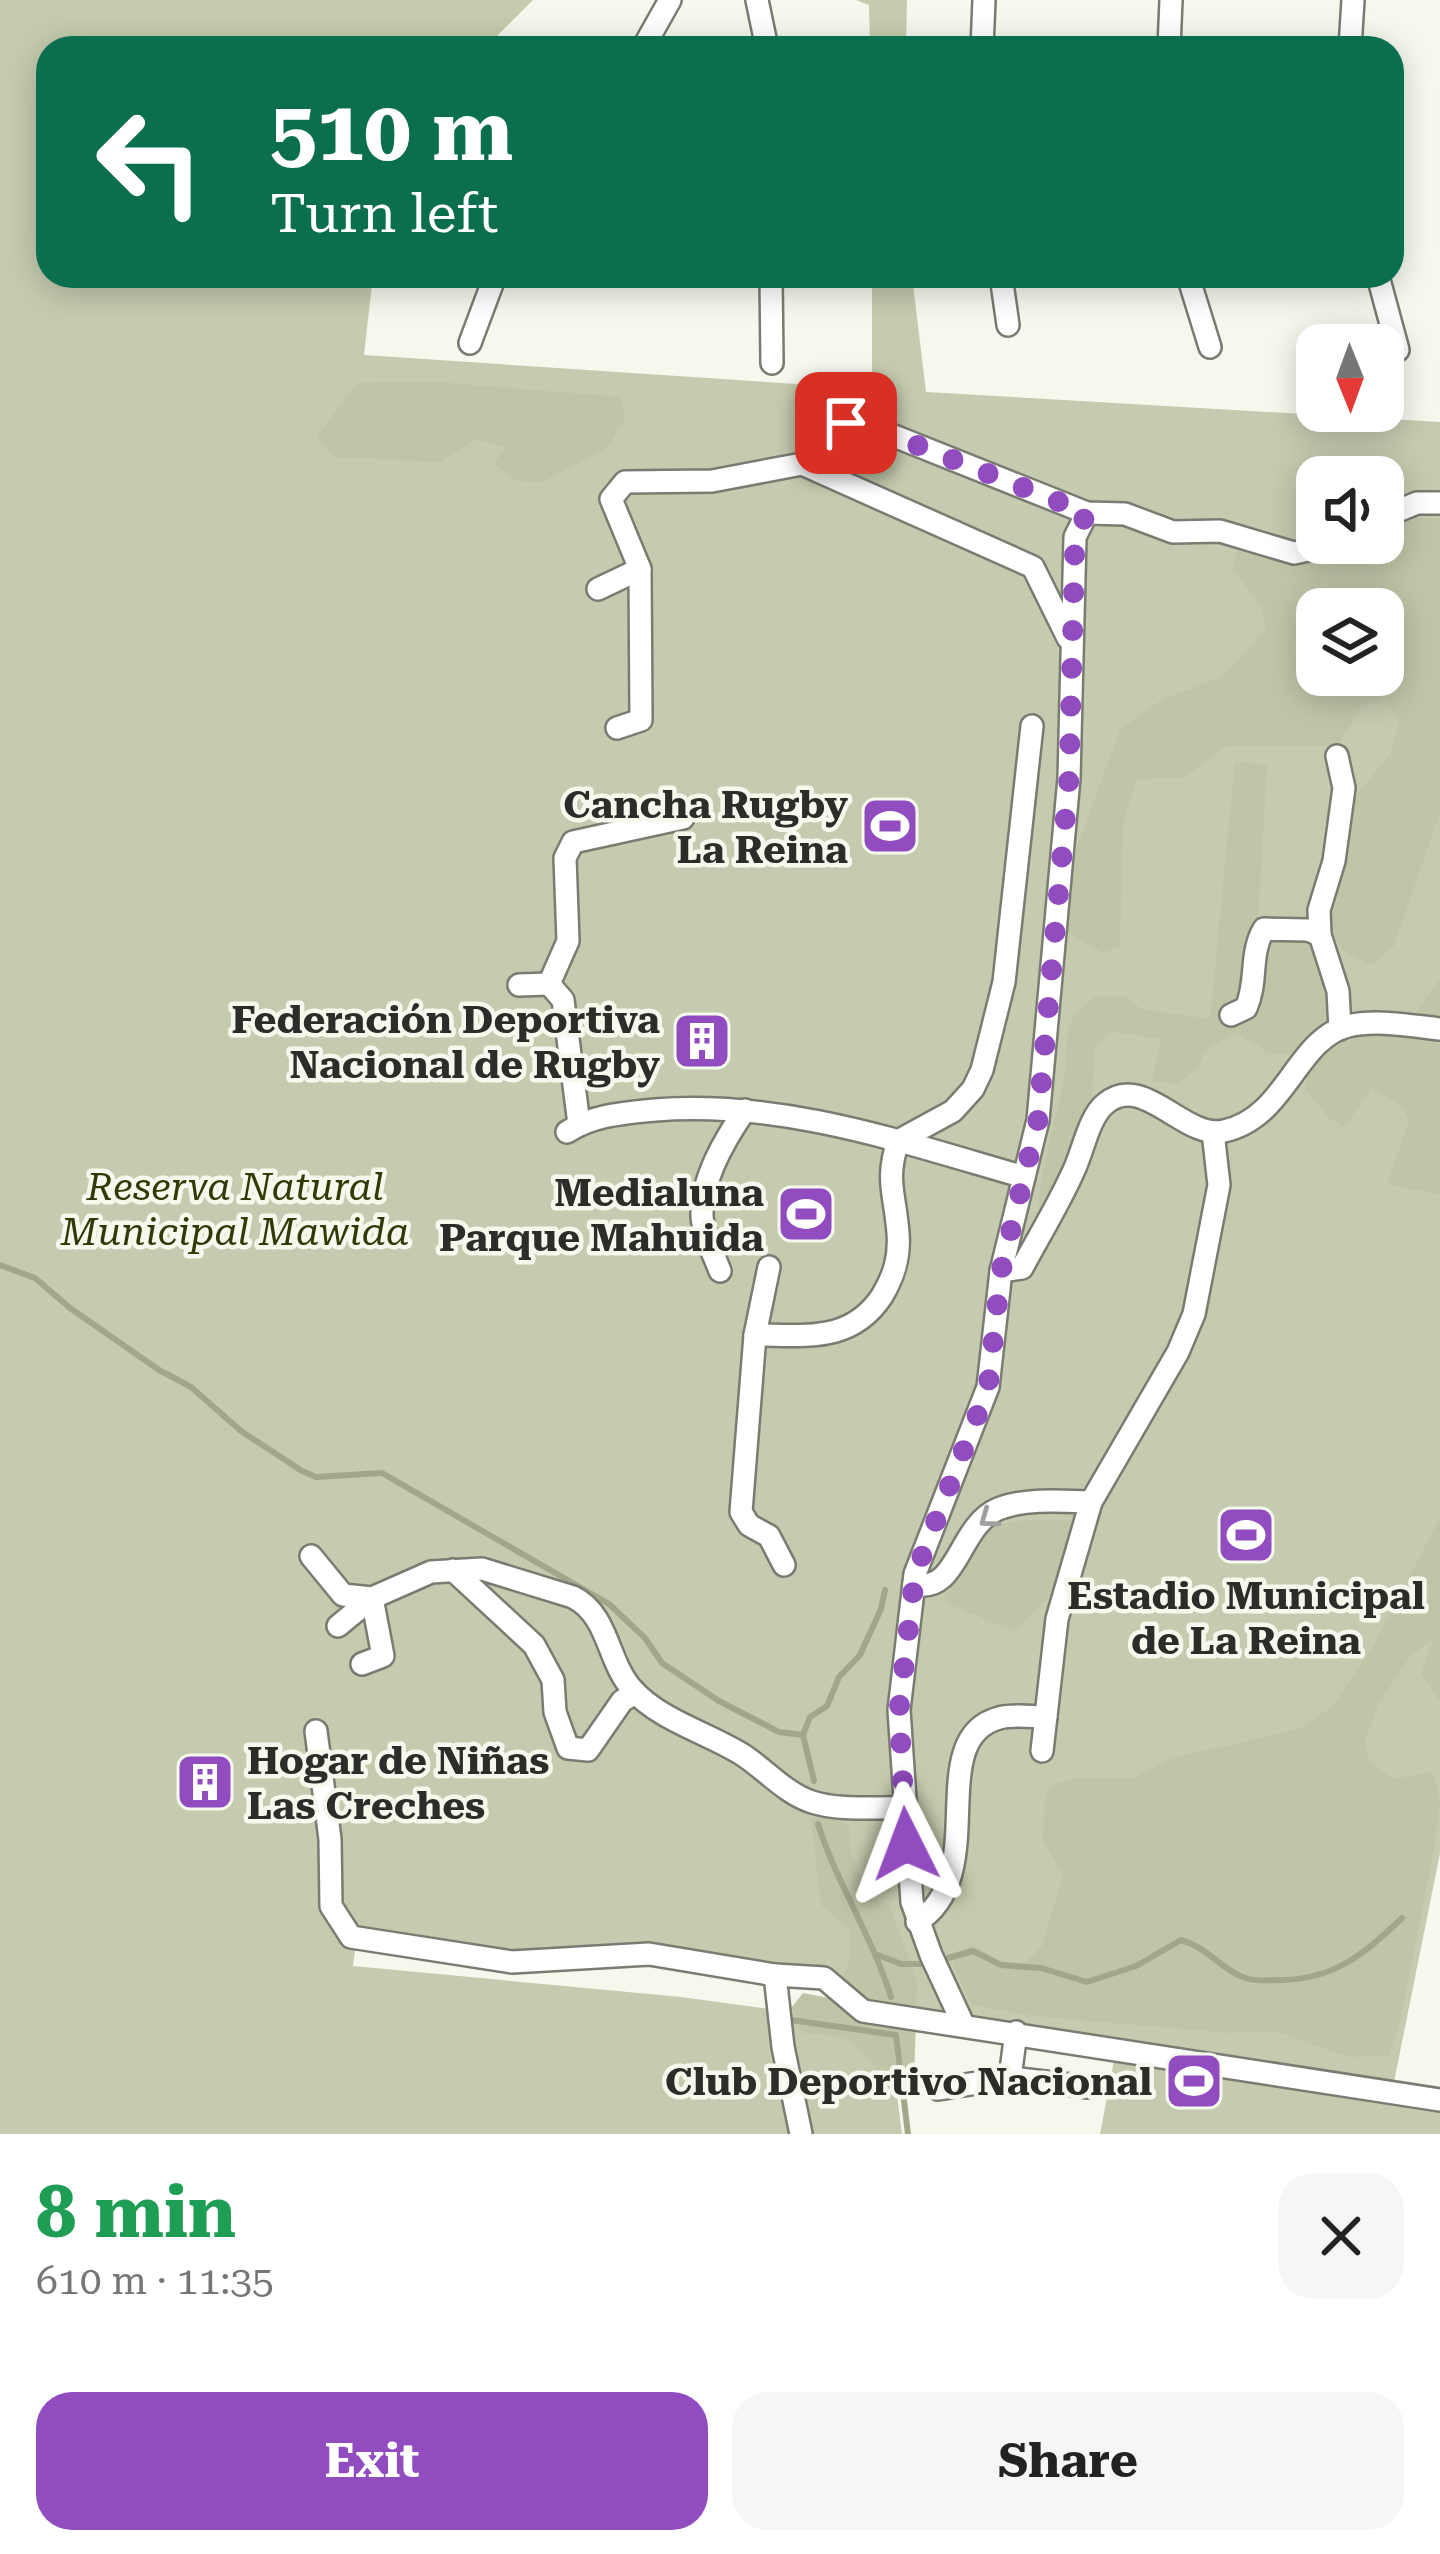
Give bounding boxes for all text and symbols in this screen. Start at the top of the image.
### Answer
text: 510 m [270,82,513,180]
icon: left [72,84,228,240]
text: Turn left [270,182,498,245]
north arrow [1296,324,1404,432]
map controls [1296,324,1404,696]
pin [795,372,897,474]
icon: arrive [813,390,879,456]
button: sound [1296,456,1404,564]
button: layers [1296,588,1404,696]
place label: Cancha Rugby La Reina [563,782,848,873]
sports icon: Cancha Rugby La Reina [859,795,921,857]
place label: Federación Deportiva Nacional de Rugby [231,997,660,1088]
building icon: Federación Deportiva Nacional de Rugby [671,1010,733,1072]
park label: Reserva Natural Municipal Mawida [60,1164,409,1255]
place label: Medialuna Parque Mahuida [439,1170,764,1261]
sports icon: Medialuna Parque Mahuida [775,1183,837,1245]
sports icon: Estadio Municipal de La Reina [1215,1504,1277,1566]
one-way arrow [979,1505,1001,1527]
place label: Estadio Municipal de La Reina [1067,1573,1425,1664]
place label: Hogar de Niñas Las Creches [247,1738,549,1829]
building icon: Hogar de Niñas Las Creches [174,1751,236,1813]
position arrow [843,1781,969,1907]
sports icon: Club Deportivo Nacional [1163,2050,1225,2112]
place label: Club Deportivo Nacional [665,2059,1152,2105]
text: 8 min [36,2170,236,2255]
button: close [1278,2173,1404,2299]
text: 610 m · 11:35 [36,2258,274,2304]
button: Exit [36,2392,708,2530]
button: Share [732,2392,1404,2530]

